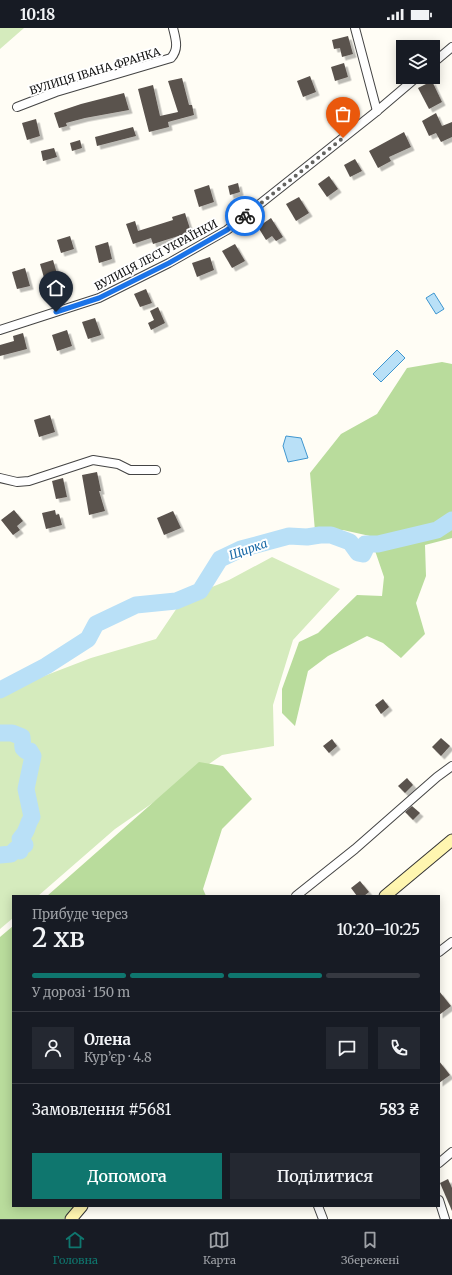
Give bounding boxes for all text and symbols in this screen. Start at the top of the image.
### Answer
text: 10:18 [20,5,55,24]
map controls [396,40,440,84]
button: layers [396,40,440,84]
street label: ВУЛИЦЯ ІВАНА ФРАНКА [28,44,162,98]
pin [326,97,360,138]
icon: bag [332,103,354,125]
courier [225,196,265,236]
icon: bike [234,205,256,227]
street label: ВУЛИЦЯ ЛЕСІ УКРАЇНКИ [92,217,220,293]
pin [39,271,73,312]
icon: home [45,277,67,299]
water label: Щирка [227,535,269,563]
text: Прибуде через [32,906,128,923]
text: 10:20–10:25 [337,920,420,939]
text: 2 хв [32,921,85,954]
text: У дорозі · 150 m [32,984,130,1001]
button: person [32,1027,74,1069]
button: chat [326,1027,368,1069]
button: phone [378,1027,420,1069]
text: Олена [84,1030,131,1049]
text: Кур’єр · 4.8 [84,1049,152,1066]
text: Замовлення #5681 [32,1100,171,1119]
text: 583 ₴ [379,1100,420,1119]
button: Допомога [32,1153,222,1199]
button: Поділитися [230,1153,420,1199]
tab: Головна [53,1229,98,1267]
tab: Карта [203,1229,236,1267]
tab: Збережені [341,1229,399,1267]

